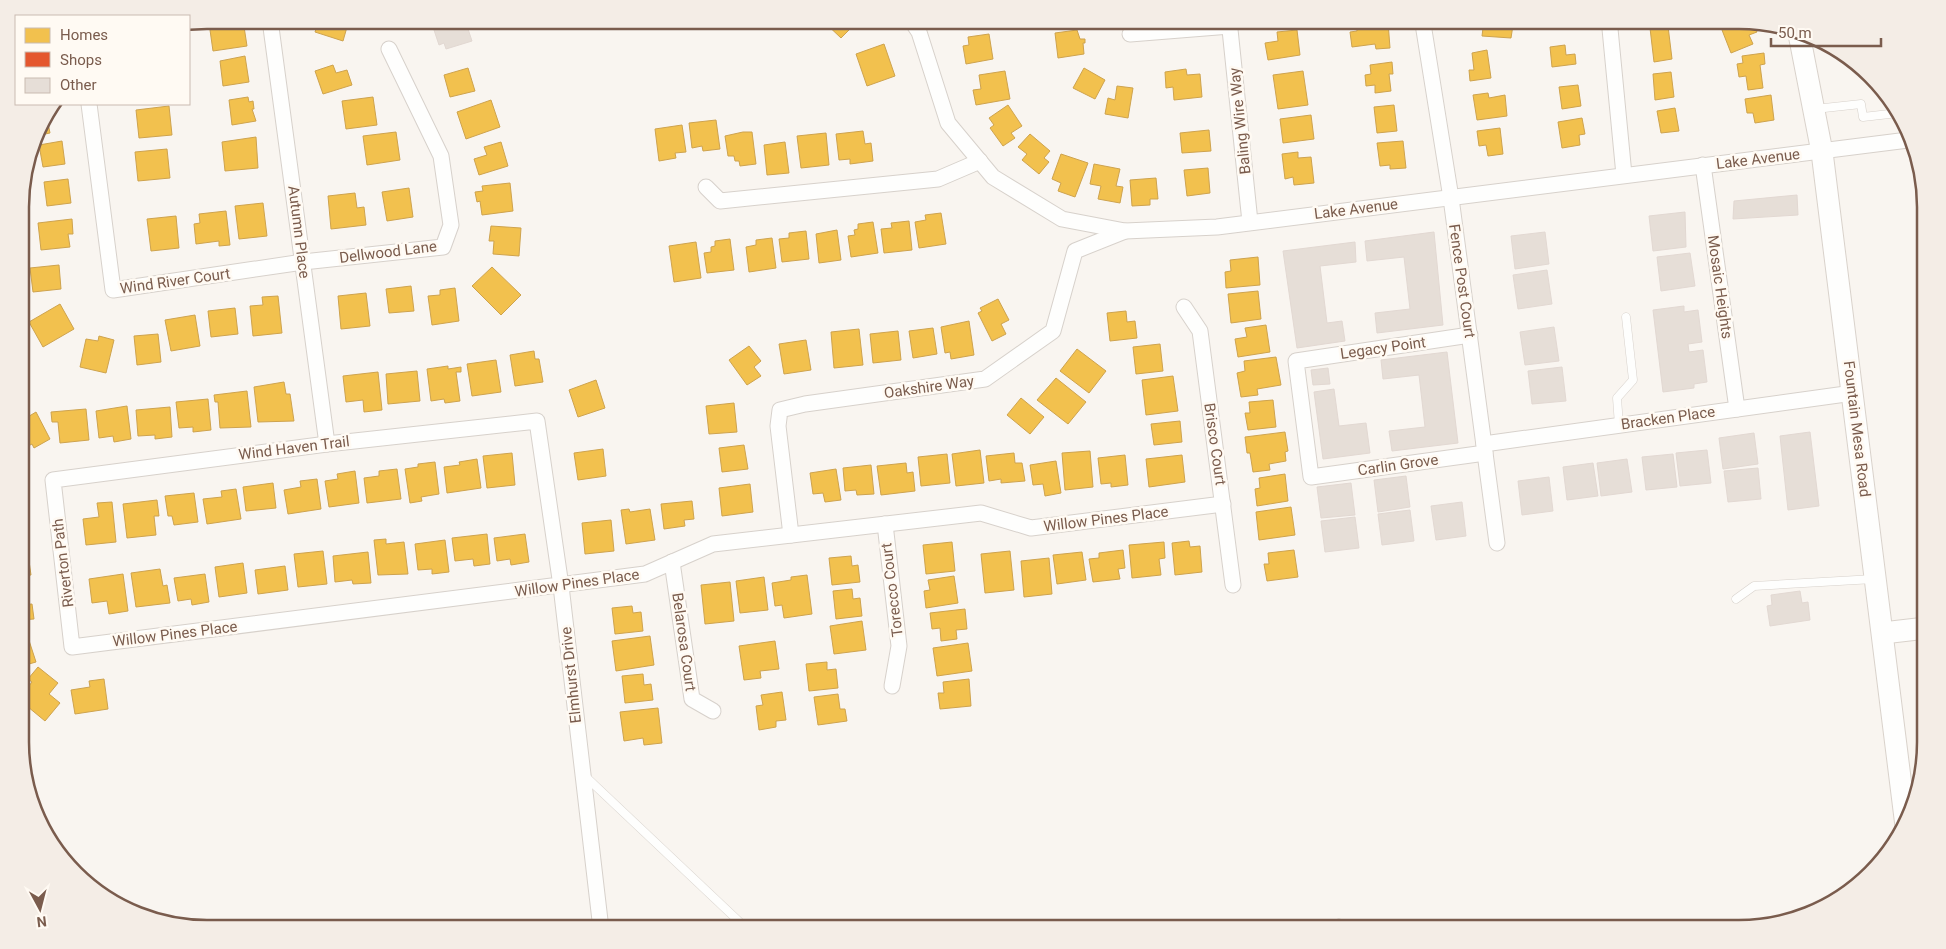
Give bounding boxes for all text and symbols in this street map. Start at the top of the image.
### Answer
legend [15,15,190,105]
scale bar [1771,15,1881,47]
text: 50 m [1778,24,1812,42]
text: Homes [60,26,108,44]
text: Shops [60,51,102,69]
street label: Baling Wire Way [1225,67,1255,175]
text: Other [60,76,97,94]
street label: Lake Avenue [1715,145,1801,173]
street label: Autumn Place [284,185,314,279]
street label: Lake Avenue [1313,195,1399,223]
street label: Fence Post Court [1445,223,1479,339]
street label: Mosaic Heights [1704,234,1736,340]
street label: Dellwood Lane [338,237,438,267]
street label: Wind River Court [119,264,231,298]
street label: Legacy Point [1339,333,1427,363]
street label: Fountain Mesa Road [1840,360,1874,498]
street label: Oakshire Way [883,372,975,402]
street label: Brisco Court [1200,402,1230,486]
street label: Bracken Place [1620,402,1716,433]
street label: Wind Haven Trail [237,432,351,464]
street label: Carlin Grove [1357,450,1439,480]
street label: Willow Pines Place [1043,502,1170,536]
street label: Riverton Path [49,517,77,609]
street label: Torecco Court [877,542,907,638]
street label: Willow Pines Place [514,565,641,601]
street label: Belarosa Court [668,592,700,692]
street label: Willow Pines Place [112,617,239,651]
street label: Elmhurst Drive [557,626,585,724]
north arrow [15,884,65,934]
text: N [36,913,47,930]

